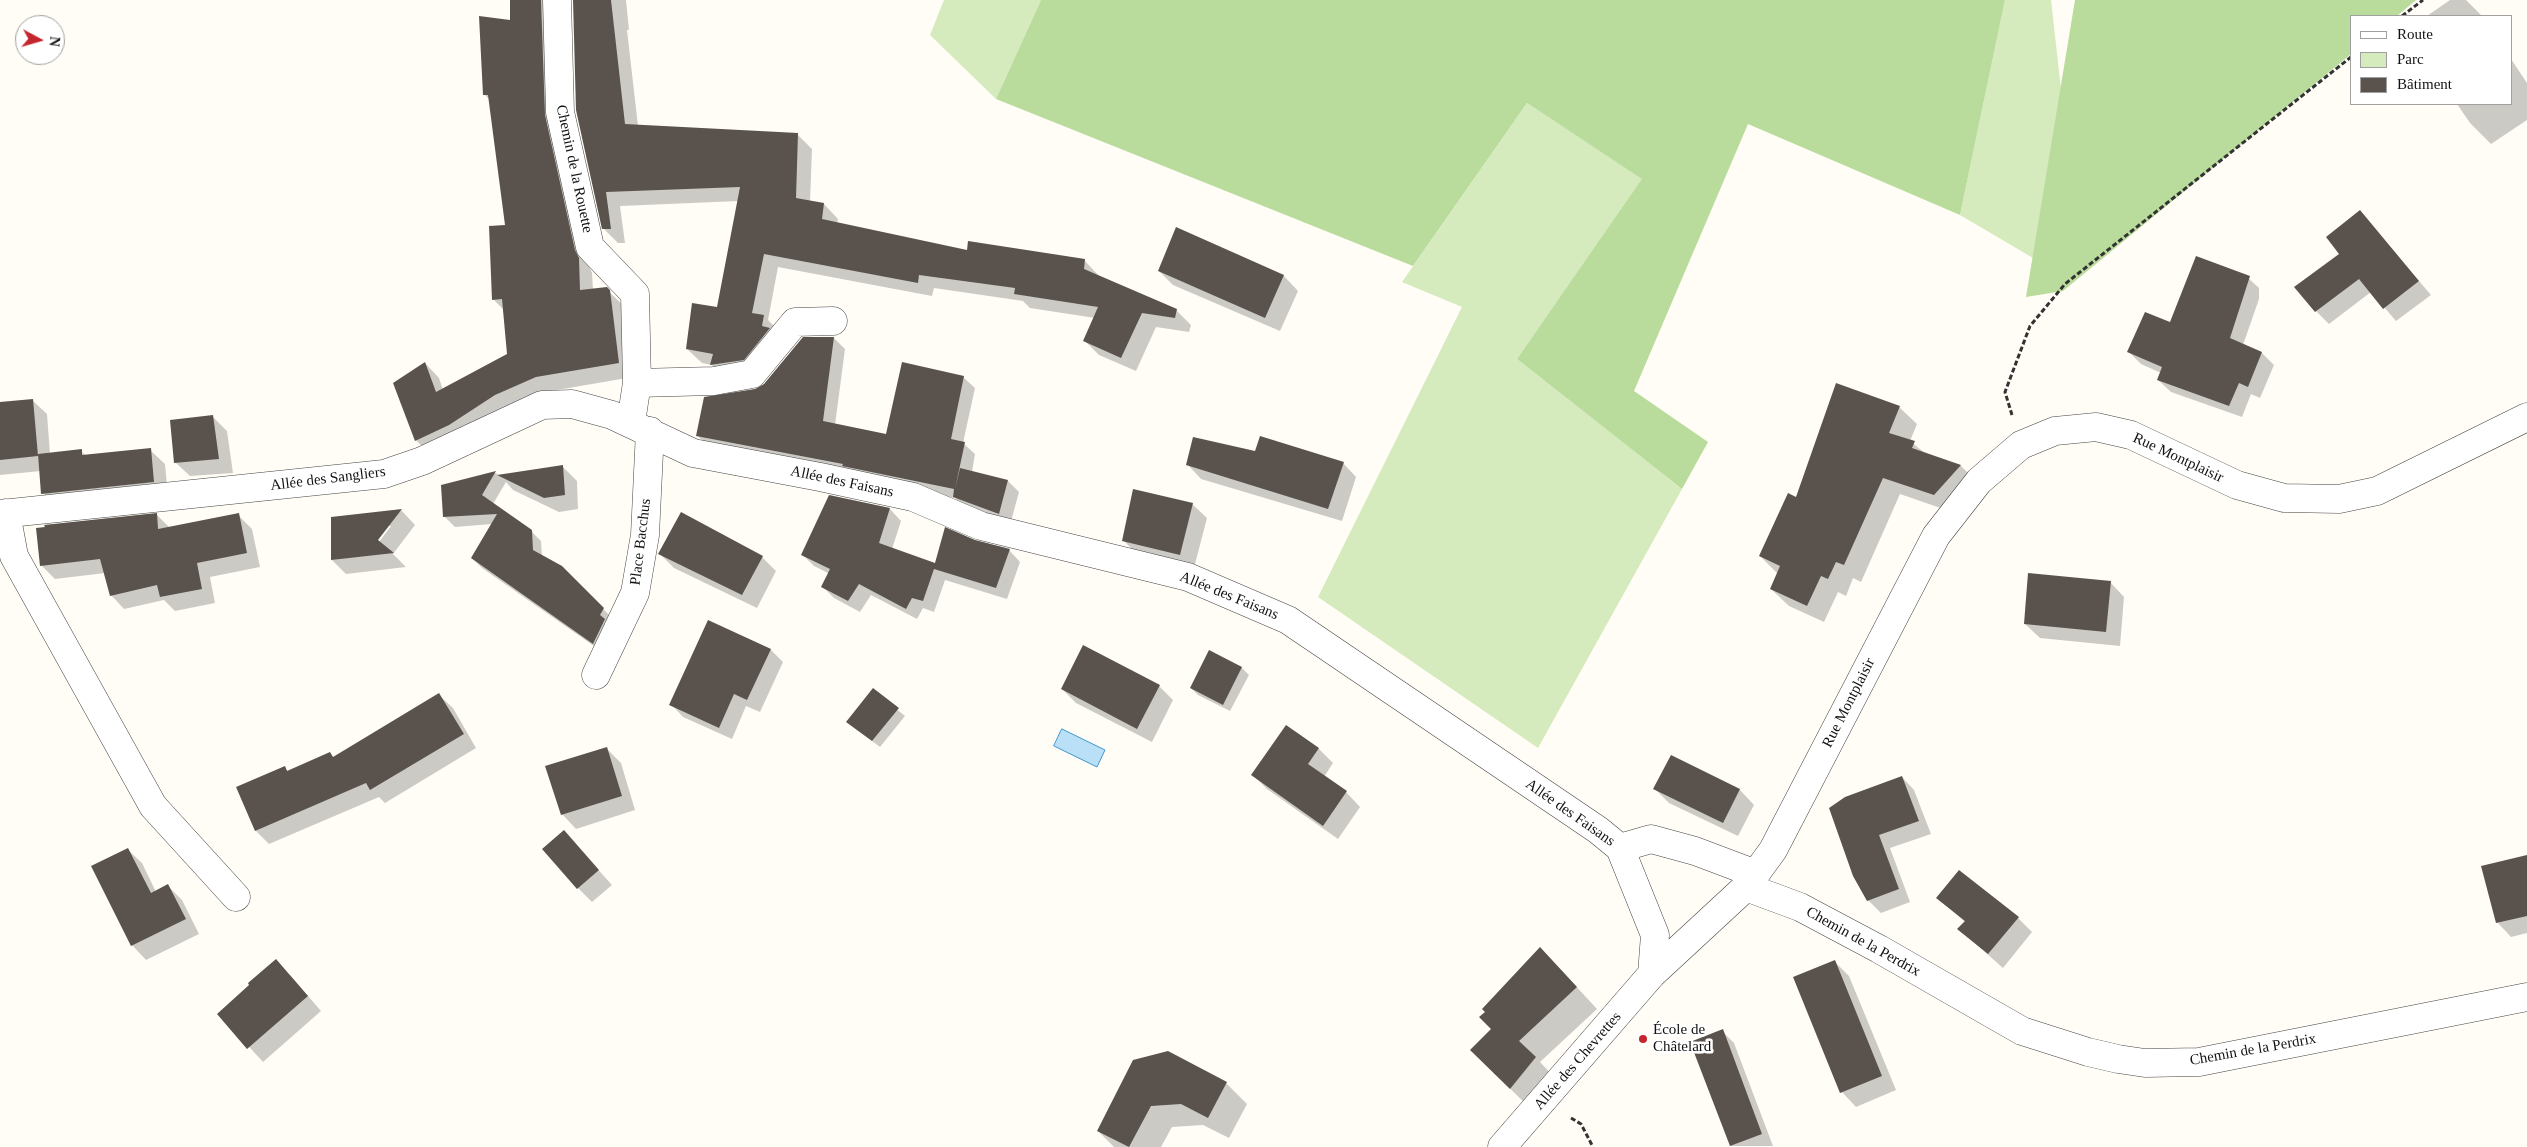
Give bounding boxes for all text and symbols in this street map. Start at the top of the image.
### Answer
north arrow [15,15,65,65]
legend [2350,15,2512,105]
text: Route [2397,26,2433,42]
text: N [46,36,62,47]
text: Parc [2397,51,2424,67]
text: Bâtiment [2397,76,2452,92]
street label: Chemin de la Rouette [552,103,596,235]
street label: Rue Montplaisir [2130,429,2226,487]
street label: Allée des Faisans [789,462,895,502]
street label: Allée des Sangliers [269,463,387,495]
street label: Place Bacchus [627,498,655,586]
street label: Allée des Faisans [1177,568,1281,624]
street label: Rue Montplaisir [1819,655,1879,751]
street label: Allée des Faisans [1522,776,1618,850]
street label: Chemin de la Perdrix [1803,903,1923,981]
street label: Allée des Chevrettes [1530,1008,1626,1114]
place label: École de Châtelard [1653,1021,1711,1056]
street label: Chemin de la Perdrix [2188,1030,2318,1070]
marker: École de Châtelard [1637,1033,1649,1045]

